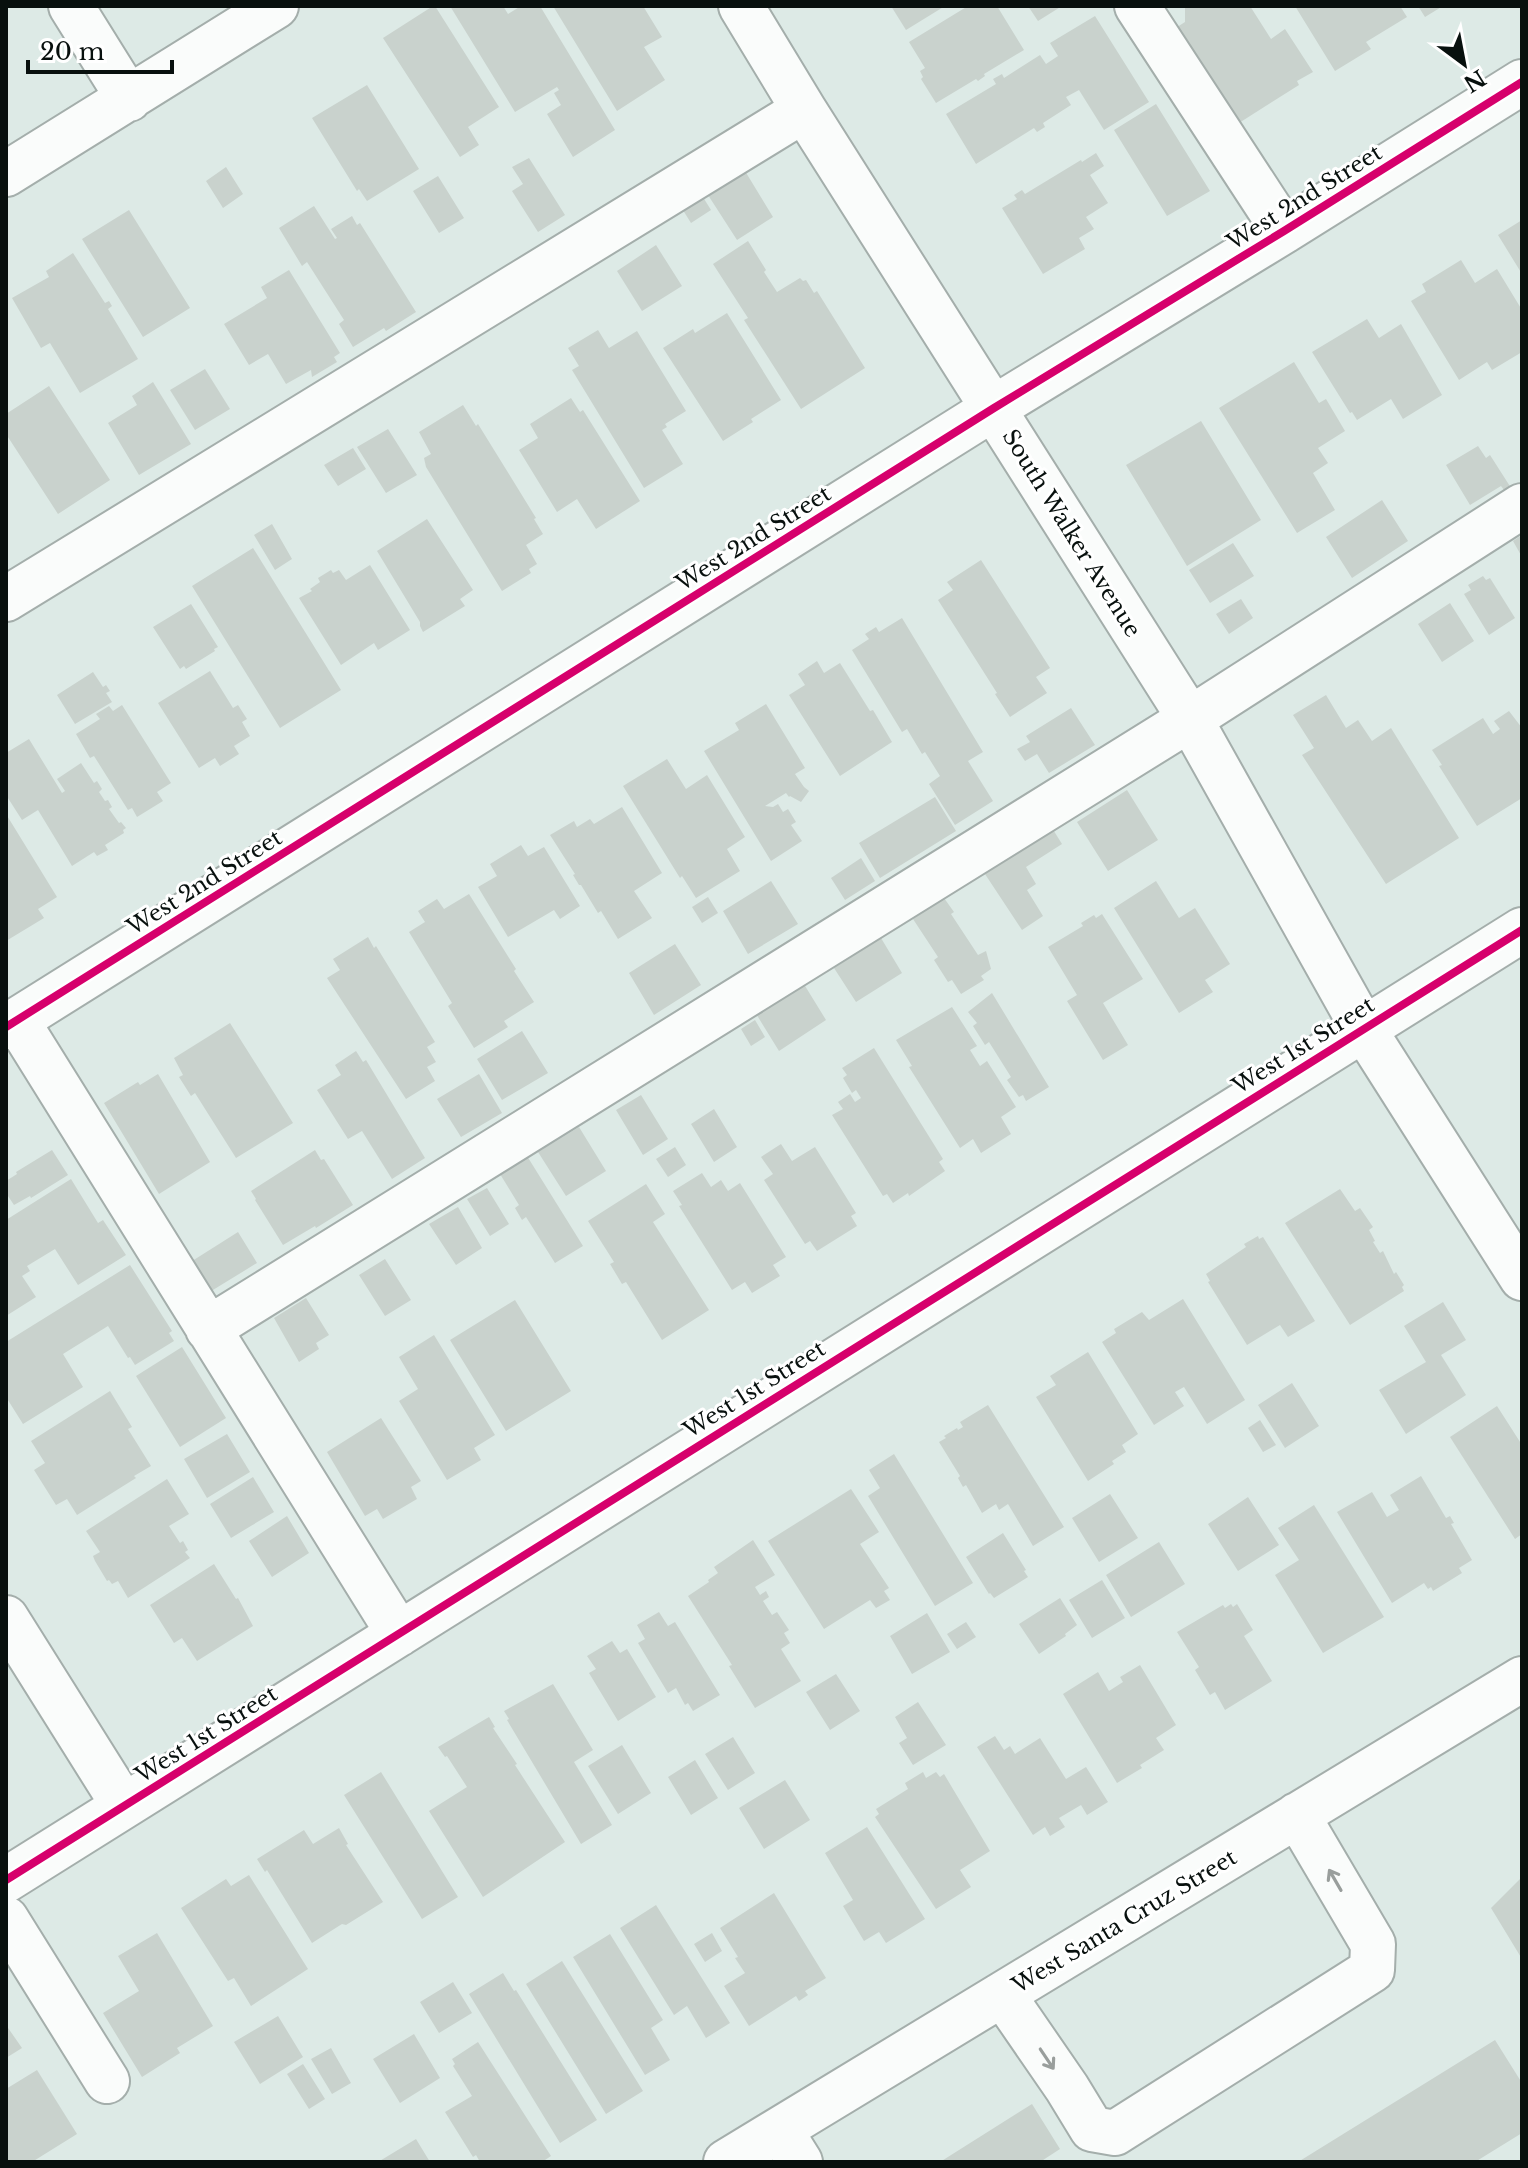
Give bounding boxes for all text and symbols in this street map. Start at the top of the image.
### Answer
scale bar [28,24,172,74]
north arrow [1424,24,1504,104]
text: 20 m [40,37,105,66]
text: N [1458,64,1490,98]
street label: West 2nd Street [1221,139,1387,256]
street label: South Walker Avenue [997,424,1147,642]
street label: West 2nd Street [670,480,836,597]
street label: West 2nd Street [121,824,287,941]
street label: West 1st Street [1227,991,1380,1100]
street label: West 1st Street [678,1335,831,1444]
street label: West 1st Street [130,1680,283,1789]
street label: West Santa Cruz Street [1006,1843,1242,2000]
one-way arrow [1327,1869,1343,1892]
one-way arrow [1039,2047,1055,2070]

